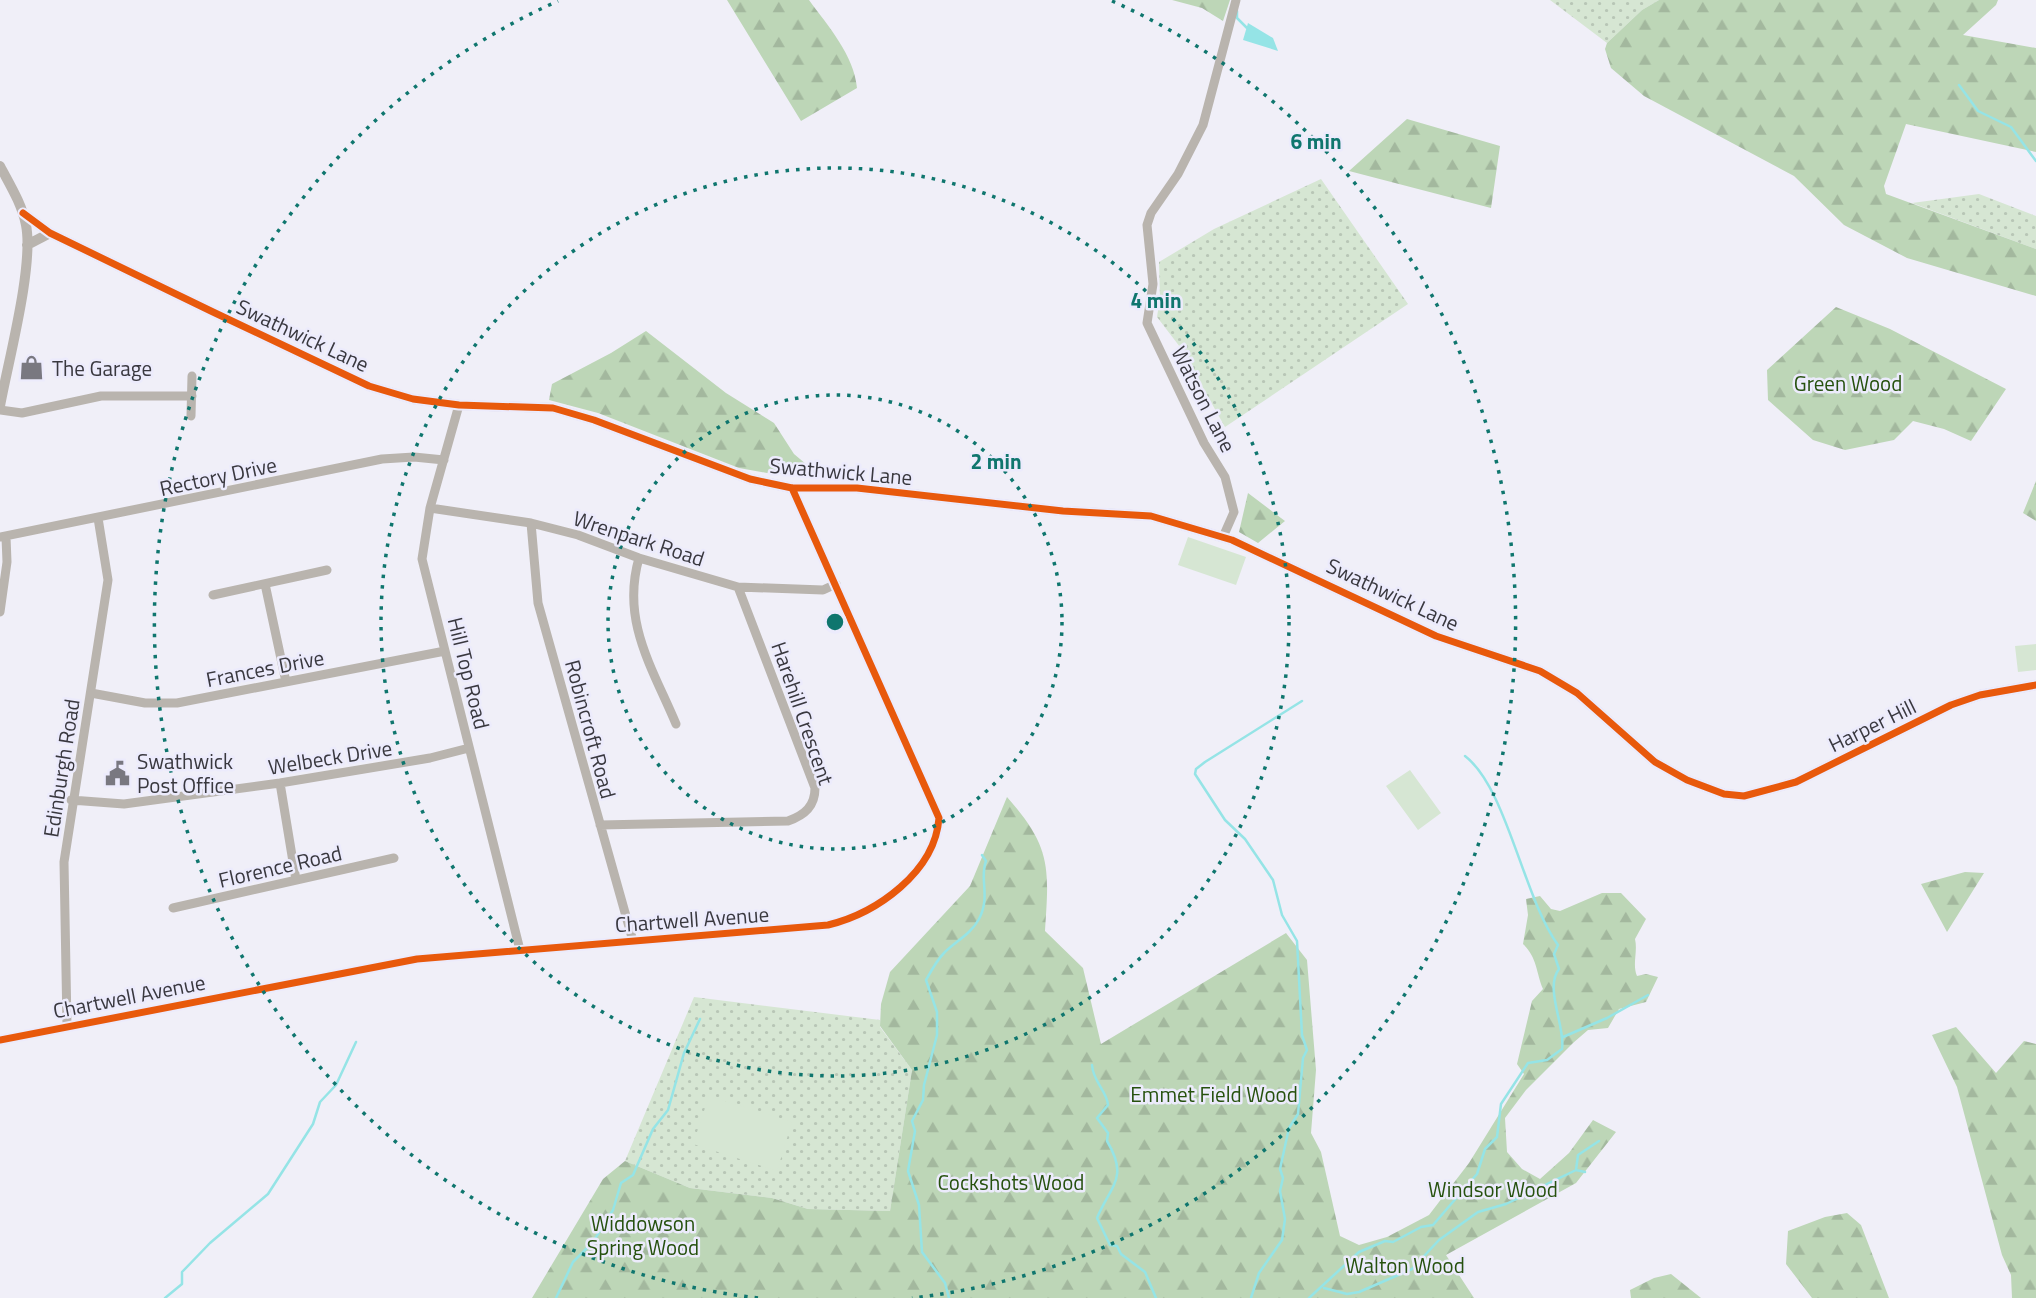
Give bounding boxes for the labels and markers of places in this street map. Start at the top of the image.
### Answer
place label: The Garage [52,352,152,384]
shop icon: The Garage [18,354,46,382]
centre of rings [823,610,847,634]
place label: Swathwick Post Office [137,745,234,801]
public building icon: Swathwick Post Office [103,759,131,787]

